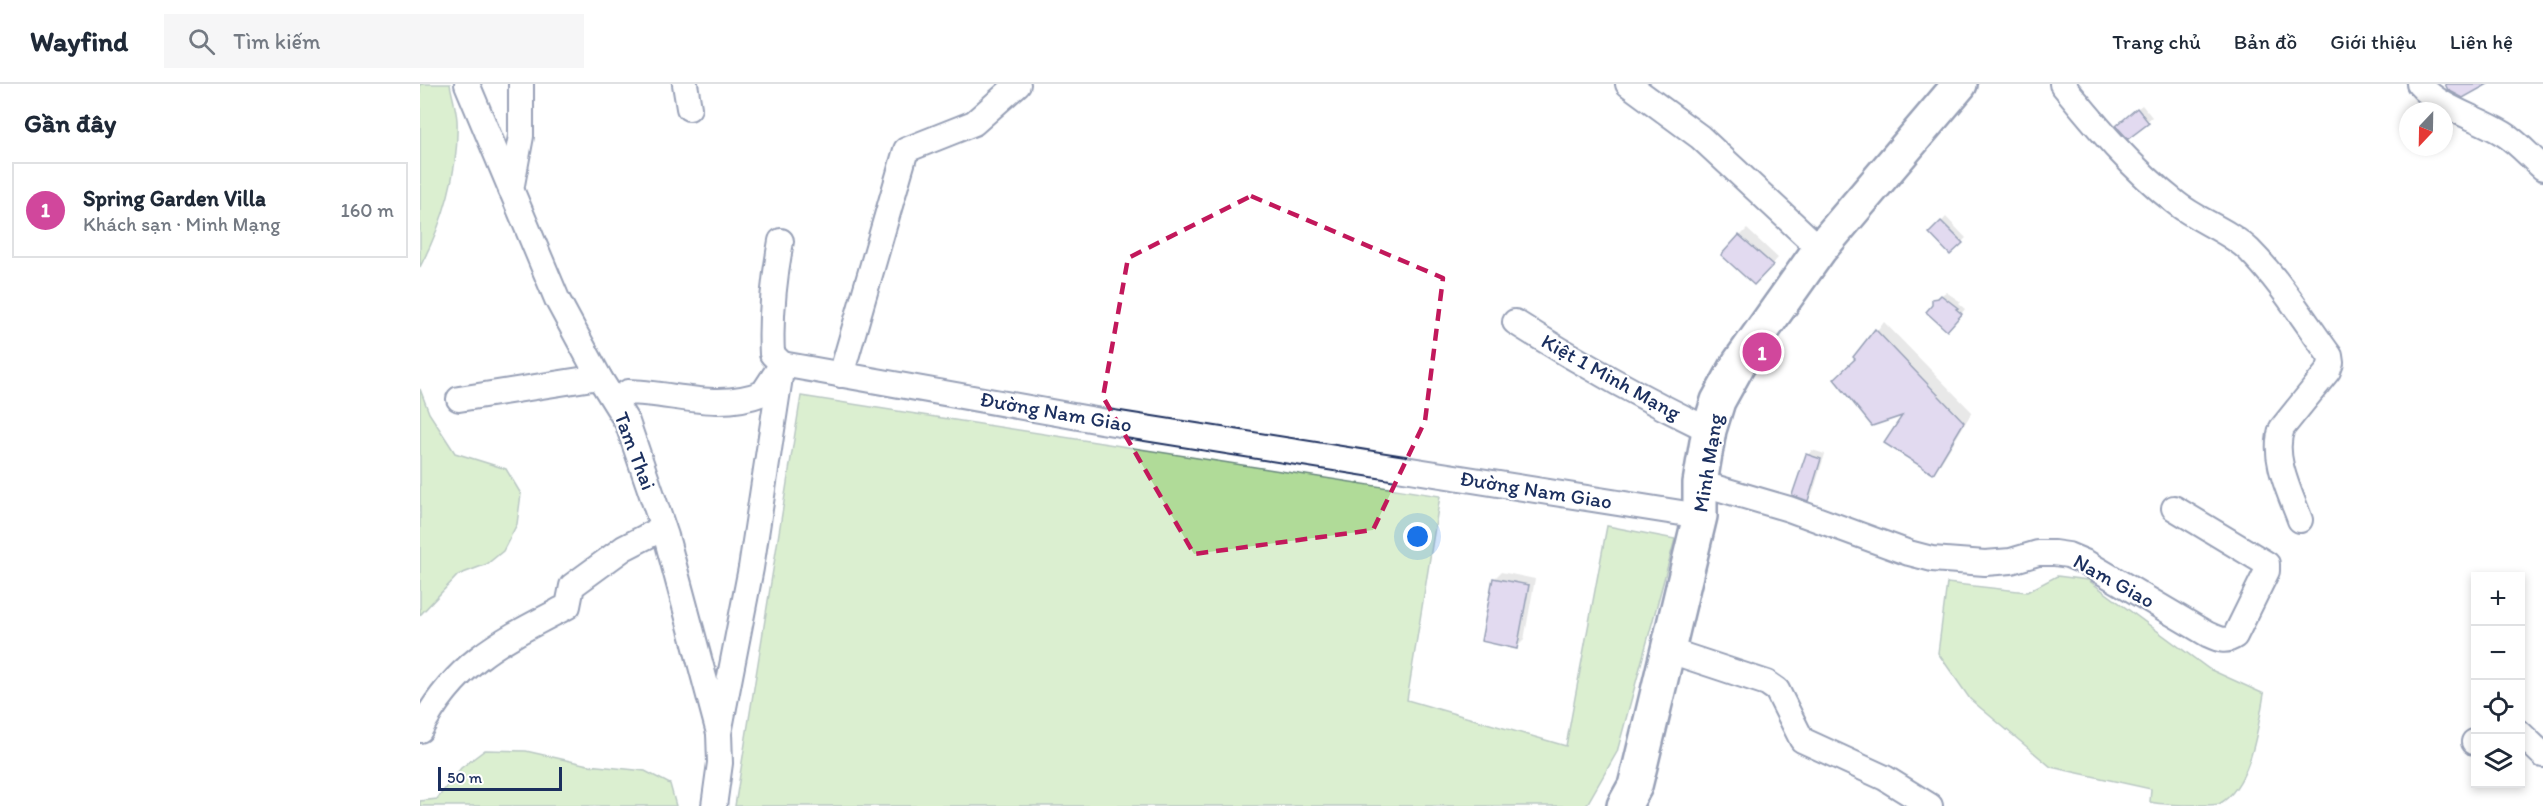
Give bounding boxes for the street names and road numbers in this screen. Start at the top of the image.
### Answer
street label: Kiệt 1 Minh Mạng [1537,328,1686,425]
street label: Đường Nam Giao [978,386,1134,437]
street label: Tam Thai [609,408,662,493]
street label: Minh Mạng [1687,411,1728,514]
street label: Đường Nam Giao [1458,465,1614,514]
street label: Nam Giao [2069,548,2159,613]

